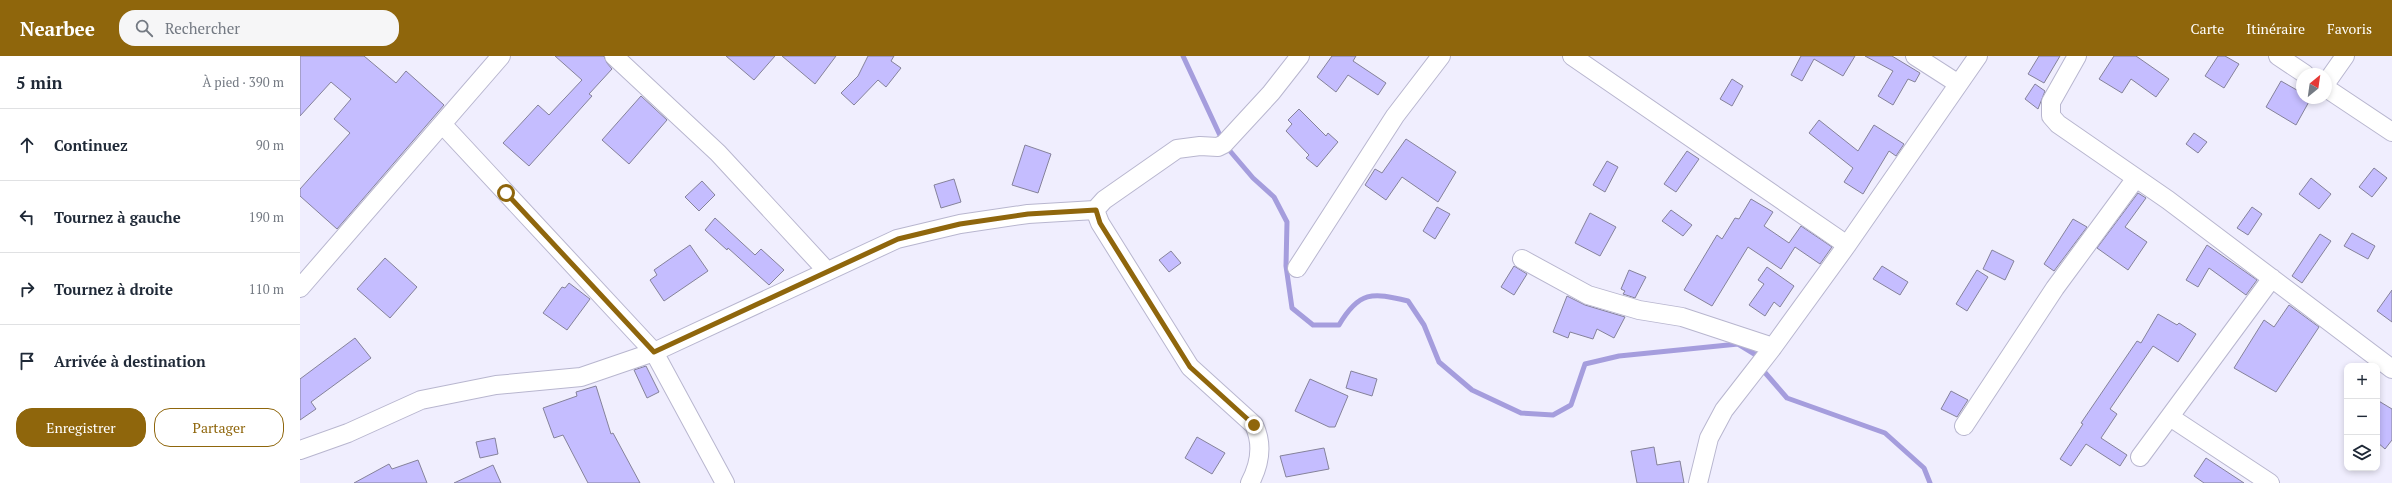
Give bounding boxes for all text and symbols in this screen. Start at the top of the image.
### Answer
search box [119,10,399,46]
text: Nearbee [20,16,95,41]
icon: search [133,17,155,39]
text: Rechercher [165,18,240,38]
text: Carte [2191,19,2224,38]
text: Itinéraire [2246,19,2305,38]
text: Favoris [2327,19,2372,38]
north arrow [2296,68,2332,104]
text: 5 min [16,71,63,94]
text: À pied · 390 m [203,73,284,91]
icon: ahead [16,134,38,156]
text: Continuez [54,135,128,155]
text: 90 m [256,136,284,154]
route start [497,184,515,202]
icon: left [16,206,38,228]
text: Tournez à gauche [54,207,181,227]
text: 190 m [249,208,284,226]
icon: right [16,278,38,300]
text: Tournez à droite [54,279,173,299]
text: 110 m [249,280,284,298]
icon: arrive [16,350,38,372]
text: Arrivée à destination [54,351,206,371]
map controls [2344,363,2380,471]
button: + [2344,363,2380,399]
button: − [2344,399,2380,435]
button: Enregistrer [16,408,146,447]
button: Partager [154,408,284,447]
route end [1245,416,1263,434]
button: layers [2344,435,2380,471]

